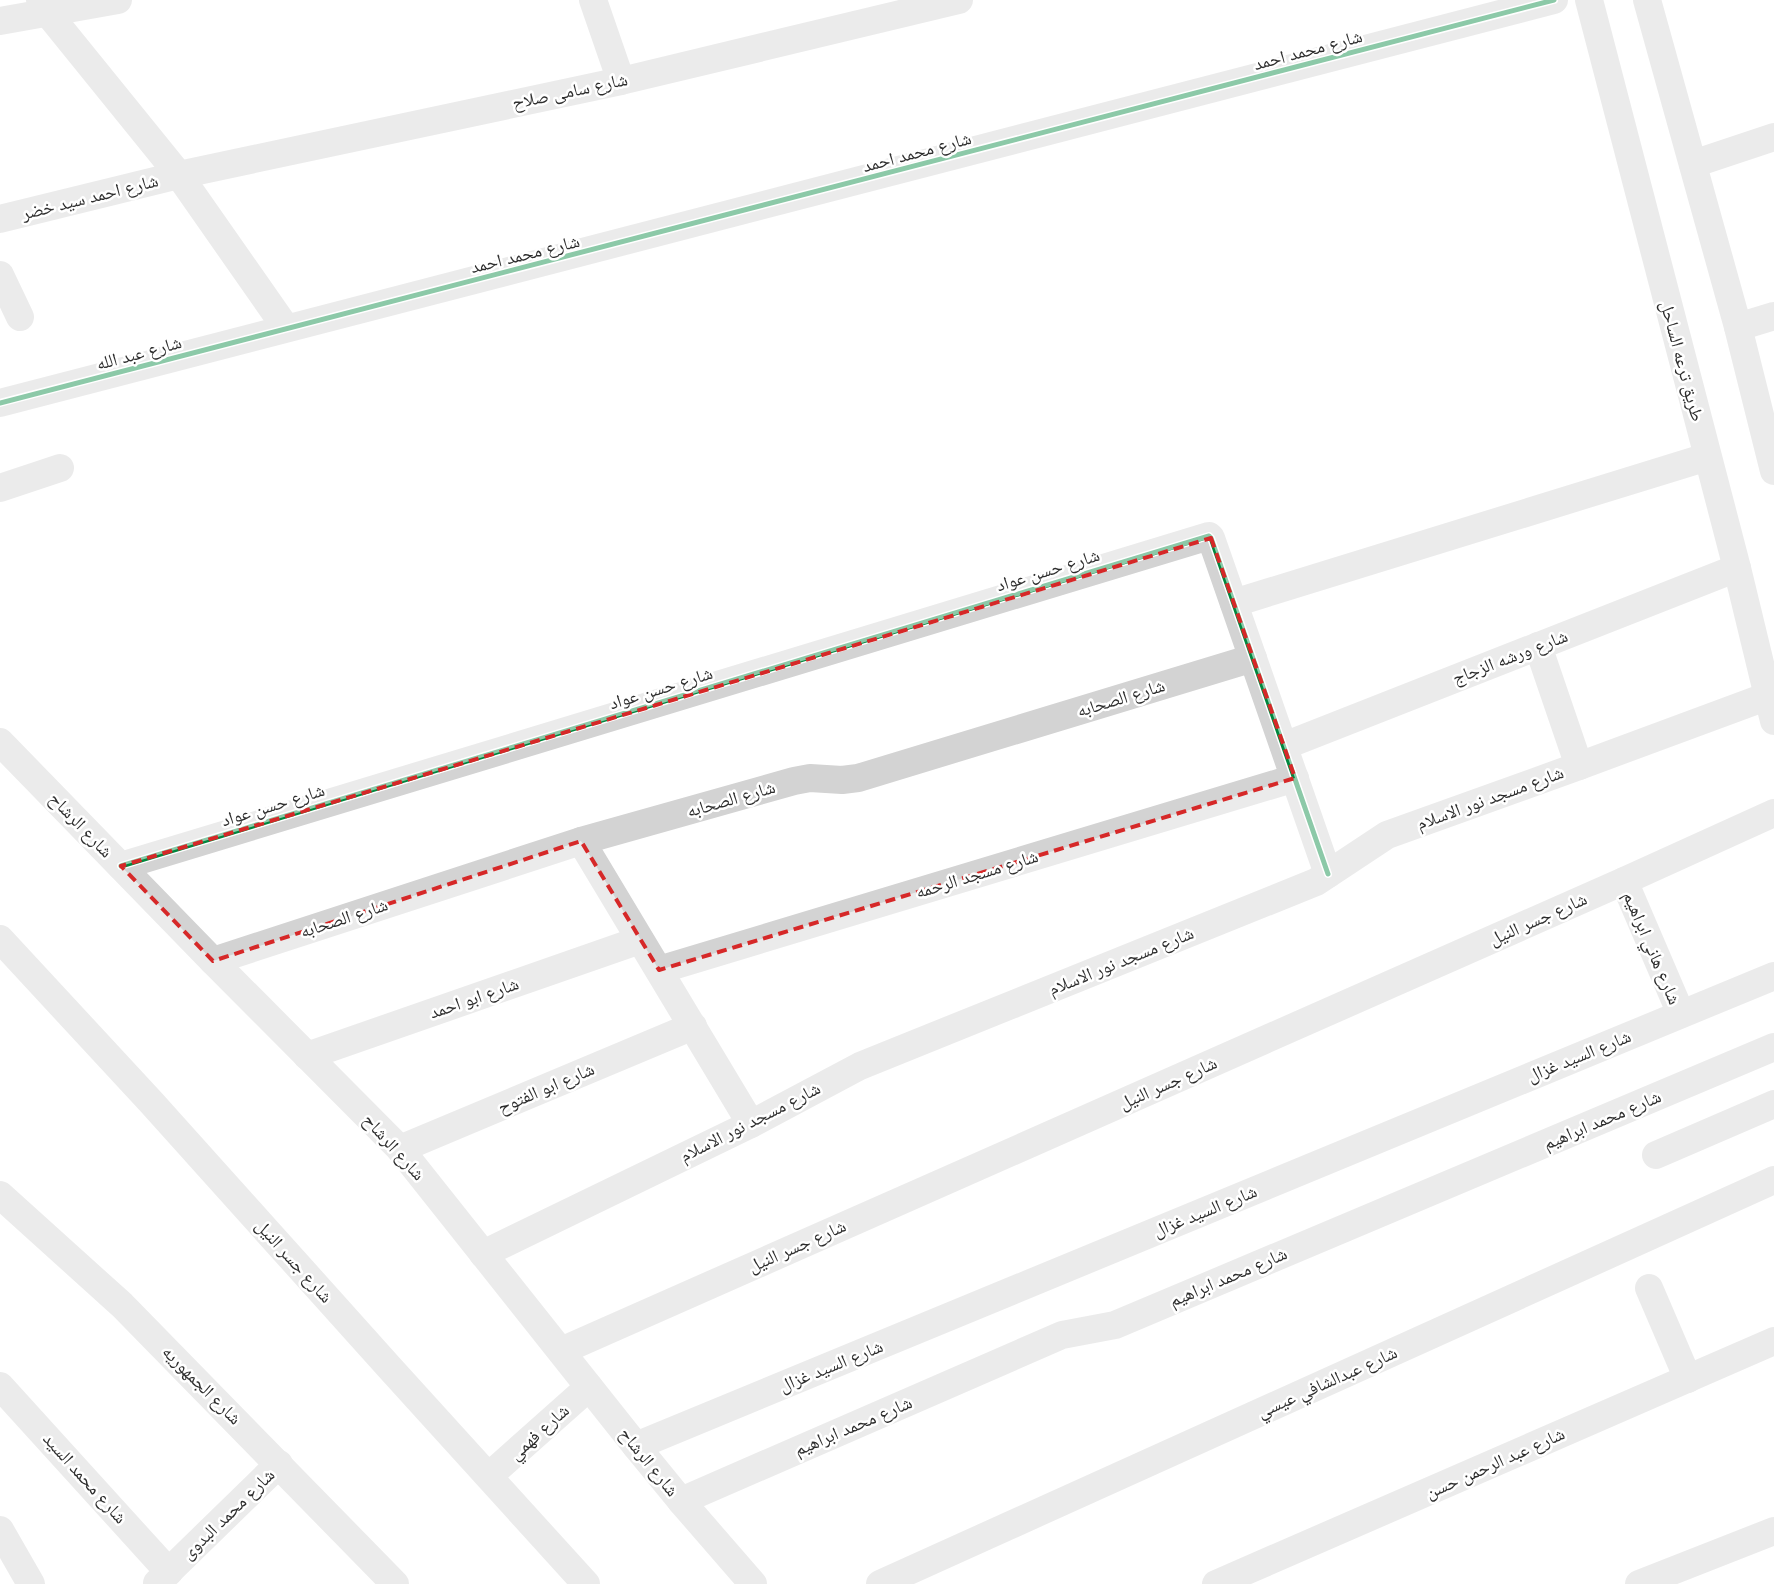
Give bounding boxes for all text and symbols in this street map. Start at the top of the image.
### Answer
street label: شارع محمد احمد [1251,24,1365,75]
street label: شارع سامى صلاح [510,67,630,115]
street label: شارع محمد احمد [860,126,974,177]
street label: شارع احمد سيد خضر [18,168,161,225]
street label: شارع محمد احمد [468,229,582,278]
street label: طريق ترعه الساحل [1655,298,1710,424]
street label: شارع عبد الله [94,330,184,375]
street label: شارع حسن عواد [993,543,1102,596]
street label: شارع ورشه الزجاج [1449,624,1571,690]
street label: شارع حسن عواد [606,661,715,714]
street label: شارع الصحابه [1074,673,1168,722]
street label: شارع مسجد نور الاسلام [1413,760,1567,836]
street label: شارع الصحابه [684,775,778,822]
street label: شارع حسن عواد [218,778,327,831]
street label: شارع الرشاح [44,787,118,863]
street label: شارع مسجد الرحمه [913,844,1041,903]
street label: شارع جسر النيل [1485,887,1590,950]
street label: شارع هاني ابراهيم [1615,888,1687,1009]
street label: شارع الصحابه [297,893,391,942]
street label: شارع مسجد نور الاسلام [1045,921,1197,1001]
street label: شارع ابو احمد [426,971,522,1024]
street label: شارع السيد غزال [1523,1024,1634,1087]
street label: شارع جسر النيل [1115,1051,1220,1114]
street label: شارع ابو الفتوح [494,1057,598,1119]
street label: شارع مسجد نور الاسلام [676,1076,824,1168]
street label: شارع محمد ابراهيم [1539,1084,1665,1156]
street label: شارع الرشاح [358,1108,430,1186]
street label: شارع السيد غزال [1149,1179,1260,1242]
street label: شارع جسر النيل [251,1214,338,1307]
street label: شارع جسر النيل [744,1214,849,1277]
street label: شارع محمد ابراهيم [1165,1241,1291,1313]
street label: شارع السيد غزال [775,1334,886,1397]
street label: شارع الجمهوريه [158,1340,247,1429]
street label: شارع عبدالشافي عيسي [1253,1340,1402,1426]
street label: شارع محمد ابراهيم [790,1390,916,1462]
street label: شارع فهمي [504,1399,576,1467]
street label: شارع عبد الرحمن حسن [1422,1421,1568,1504]
street label: شارع الرشاح [614,1422,684,1502]
street label: شارع محمد السيد [38,1427,132,1528]
street label: شارع محمد البدوى [176,1463,279,1564]

